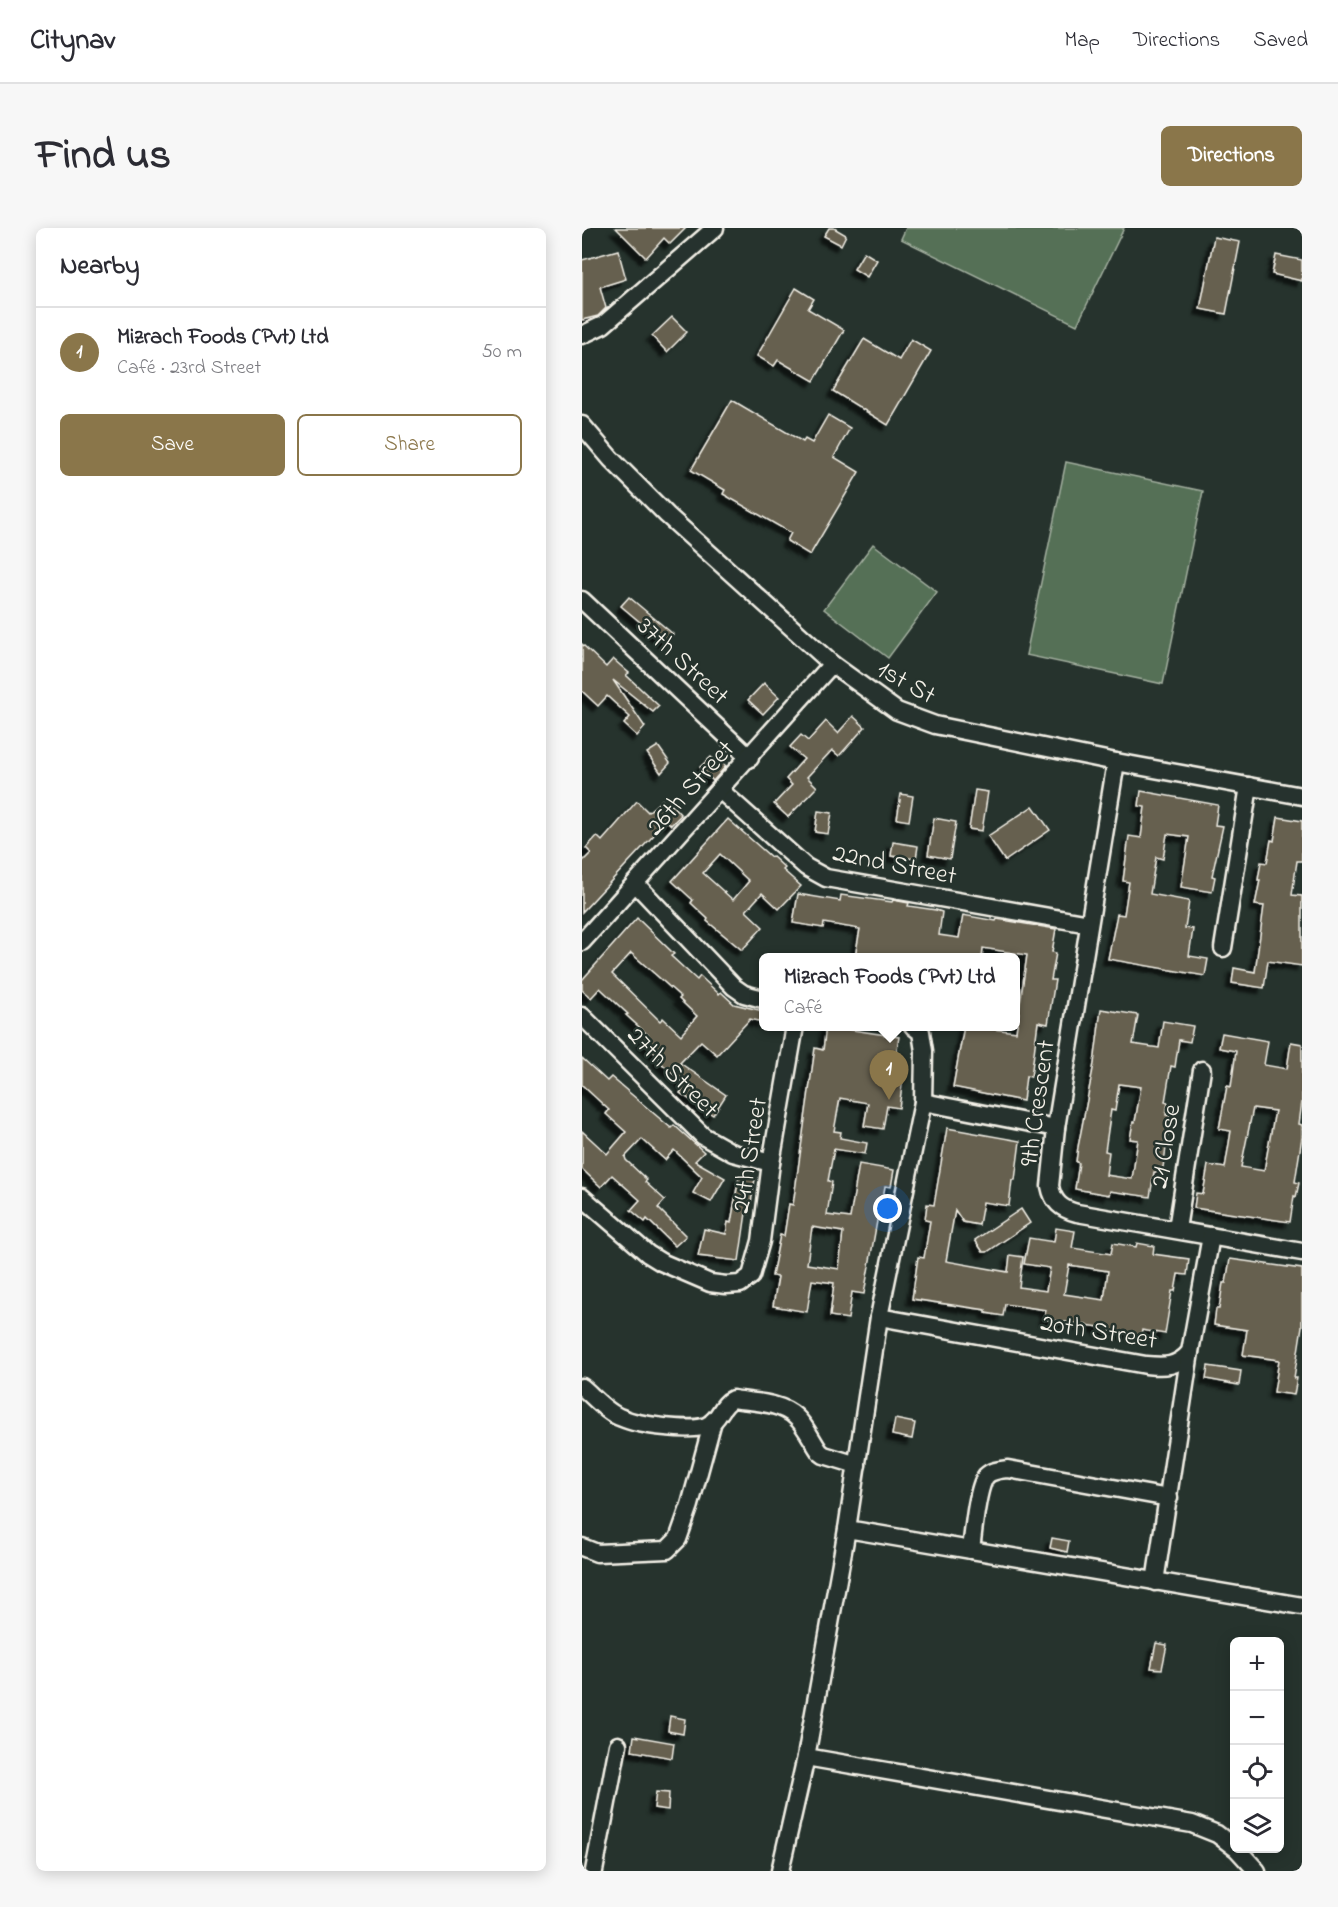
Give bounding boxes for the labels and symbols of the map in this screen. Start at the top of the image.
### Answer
street label: 37th Street [627,609,737,715]
street label: 1st St [869,652,942,715]
street label: 26th Street [638,732,745,845]
street label: 22nd Street [829,835,960,897]
street label: 27th Street [617,1018,727,1128]
street label: 9th Crescent [1011,1037,1067,1169]
pin: 1 [870,1050,908,1100]
street label: 24th Street [723,1095,779,1216]
street label: 21 Close [1142,1101,1192,1191]
your location [873,1194,902,1223]
street label: 20th Street [1038,1305,1160,1361]

